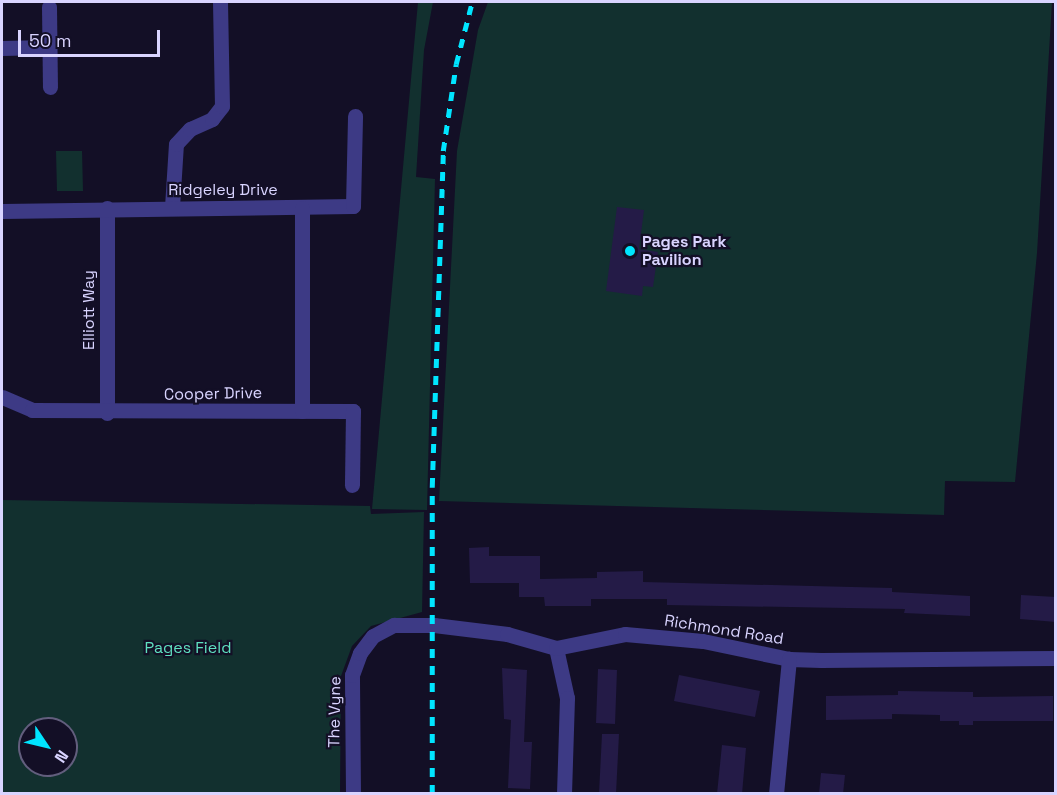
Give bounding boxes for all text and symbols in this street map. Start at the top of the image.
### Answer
scale bar [21,18,164,56]
text: 50 m [29,29,71,52]
street label: Ridgeley Drive [168,180,278,200]
place label: Pages Park Pavilion [642,232,727,270]
marker: Pages Park Pavilion [623,244,637,258]
street label: Elliott Way [79,270,99,350]
street label: Cooper Drive [164,384,262,404]
street label: Richmond Road [663,611,785,649]
park label: Pages Field [145,638,231,658]
street label: The Vyne [325,676,345,748]
north arrow [18,717,78,777]
text: N [50,746,73,767]

